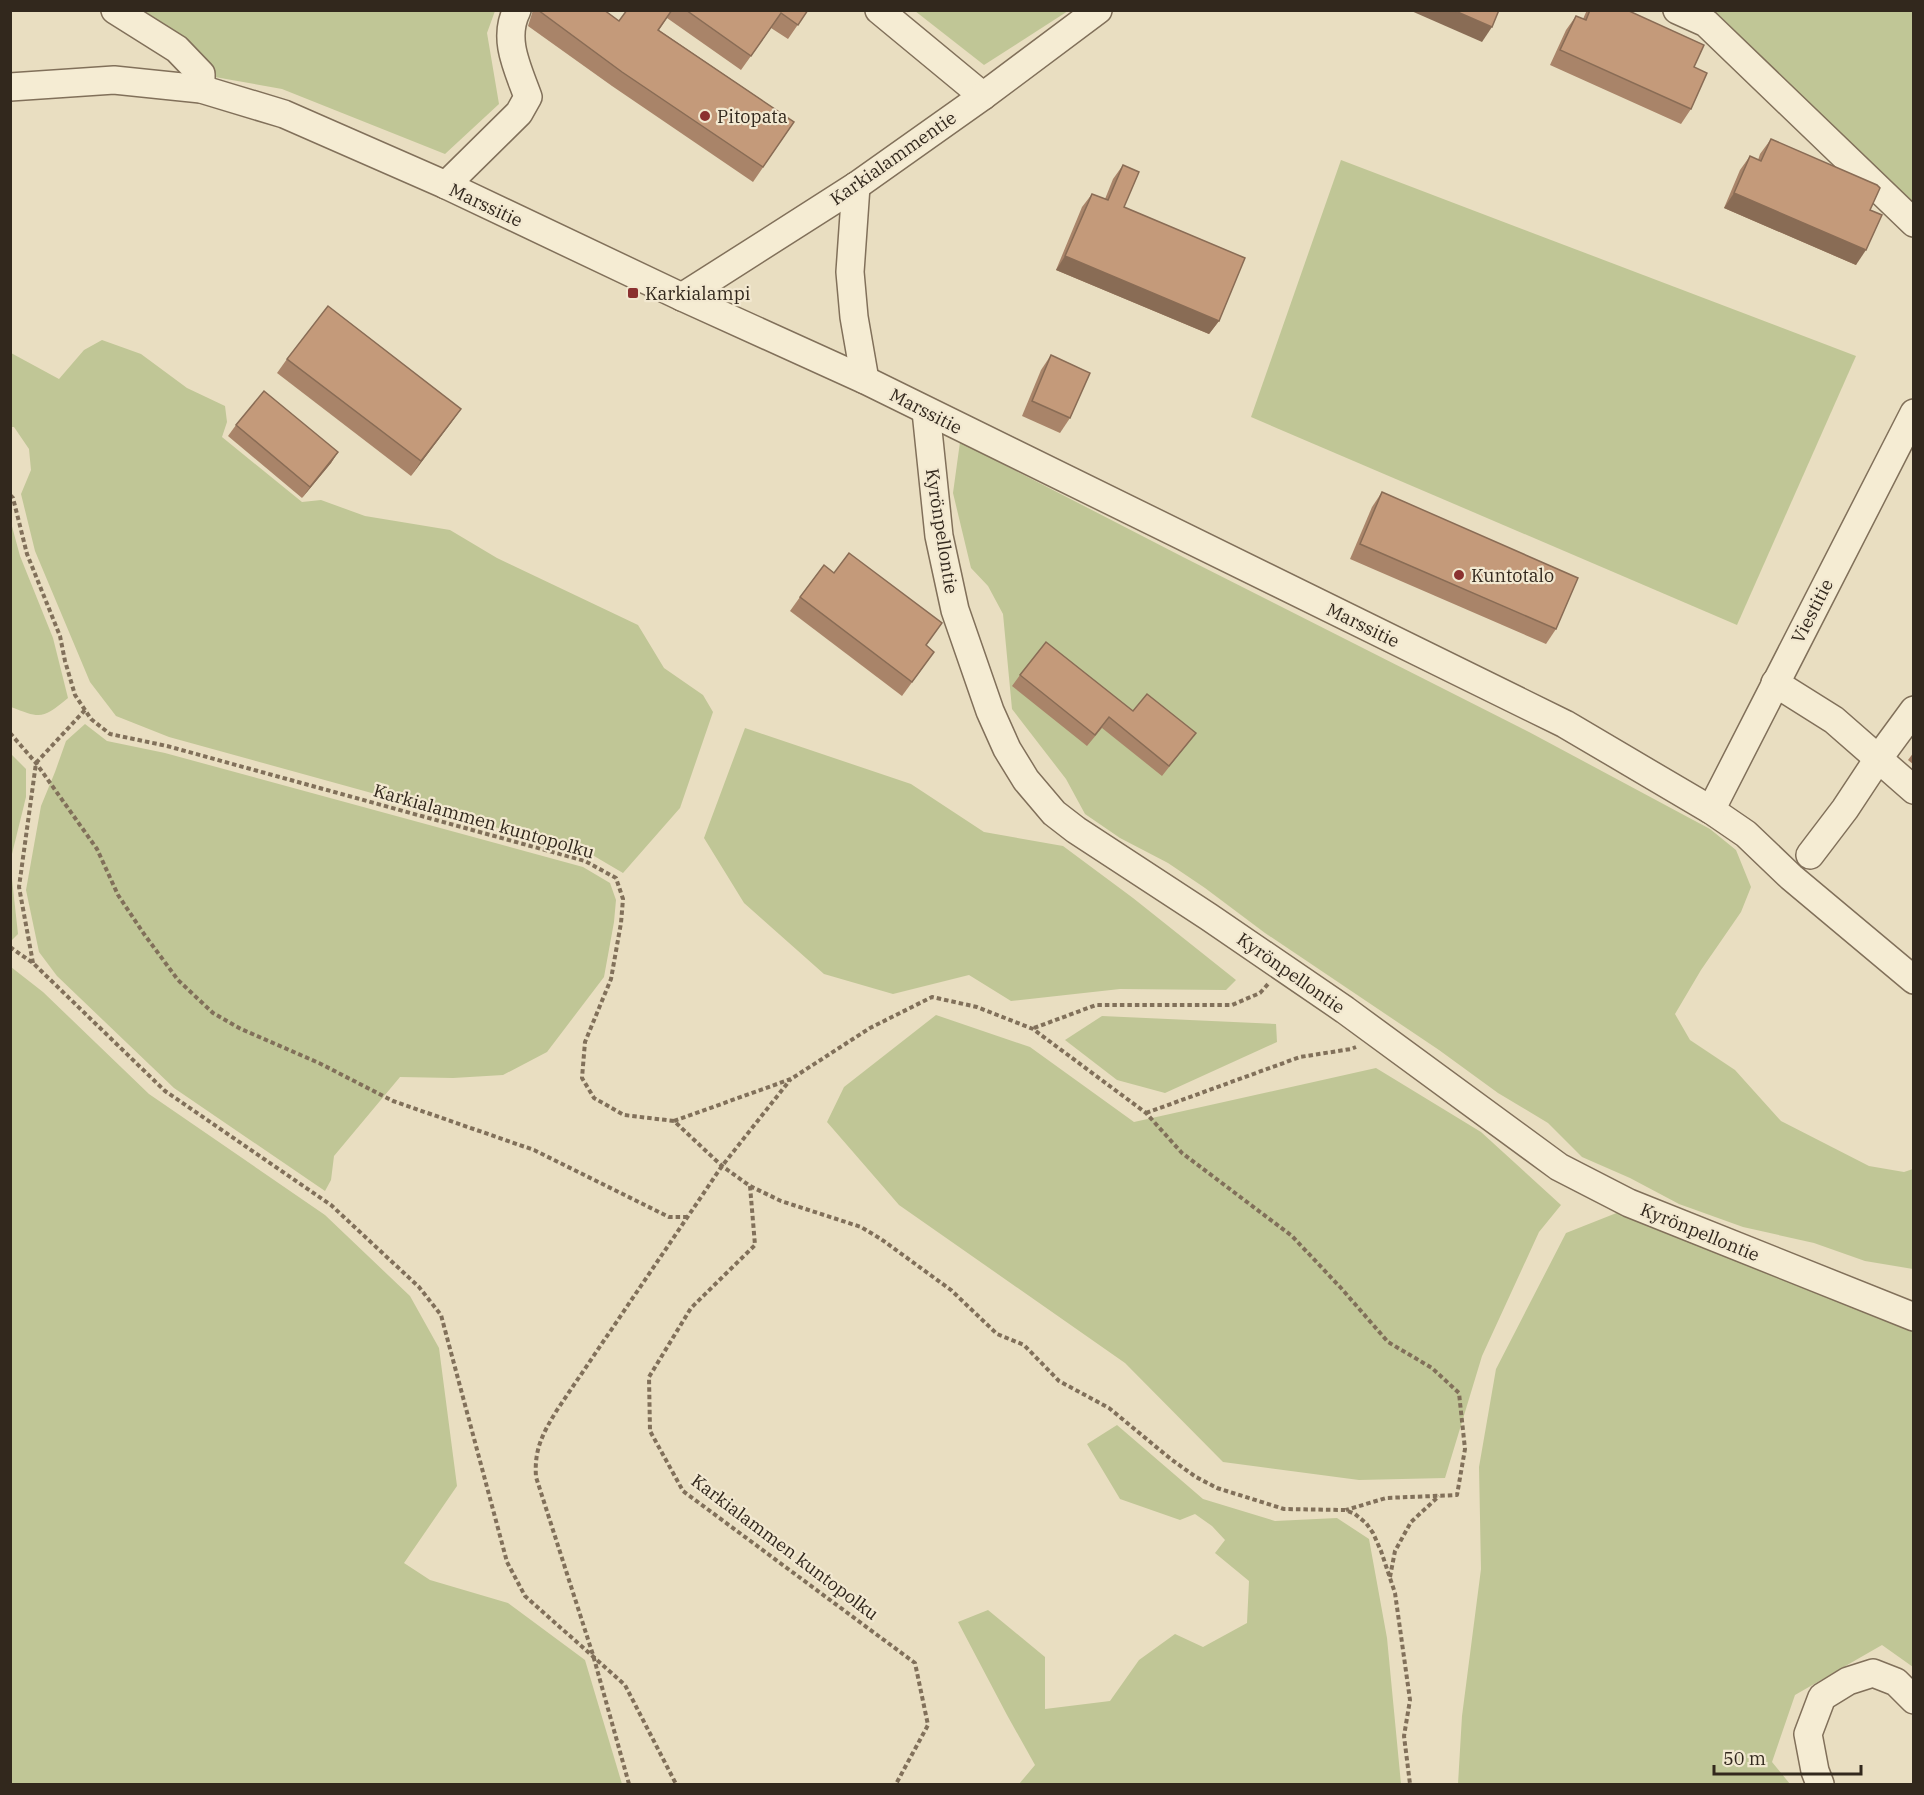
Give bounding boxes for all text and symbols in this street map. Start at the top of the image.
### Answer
place label: Pitopata [717,105,788,128]
street label: Karkialammentie [826,106,960,210]
marker: Pitopata [698,109,712,123]
street label: Marssitie [446,178,526,232]
place label: Karkialampi [645,282,751,305]
marker: Karkialampi [626,286,640,300]
street label: Marssitie [886,383,966,439]
street label: Kyrönpellontie [921,467,963,595]
place label: Kuntotalo [1471,564,1554,587]
marker: Kuntotalo [1452,568,1466,582]
street label: Viestitie [1786,575,1838,647]
street label: Marssitie [1323,597,1403,653]
street label: Karkialammen kuntopolku [371,778,597,864]
street label: Kyrönpellontie [1233,927,1349,1019]
street label: Kyrönpellontie [1637,1198,1763,1266]
street label: Karkialammen kuntopolku [687,1469,883,1625]
scale bar [1714,1738,1861,1776]
text: 50 m [1723,1747,1766,1770]

